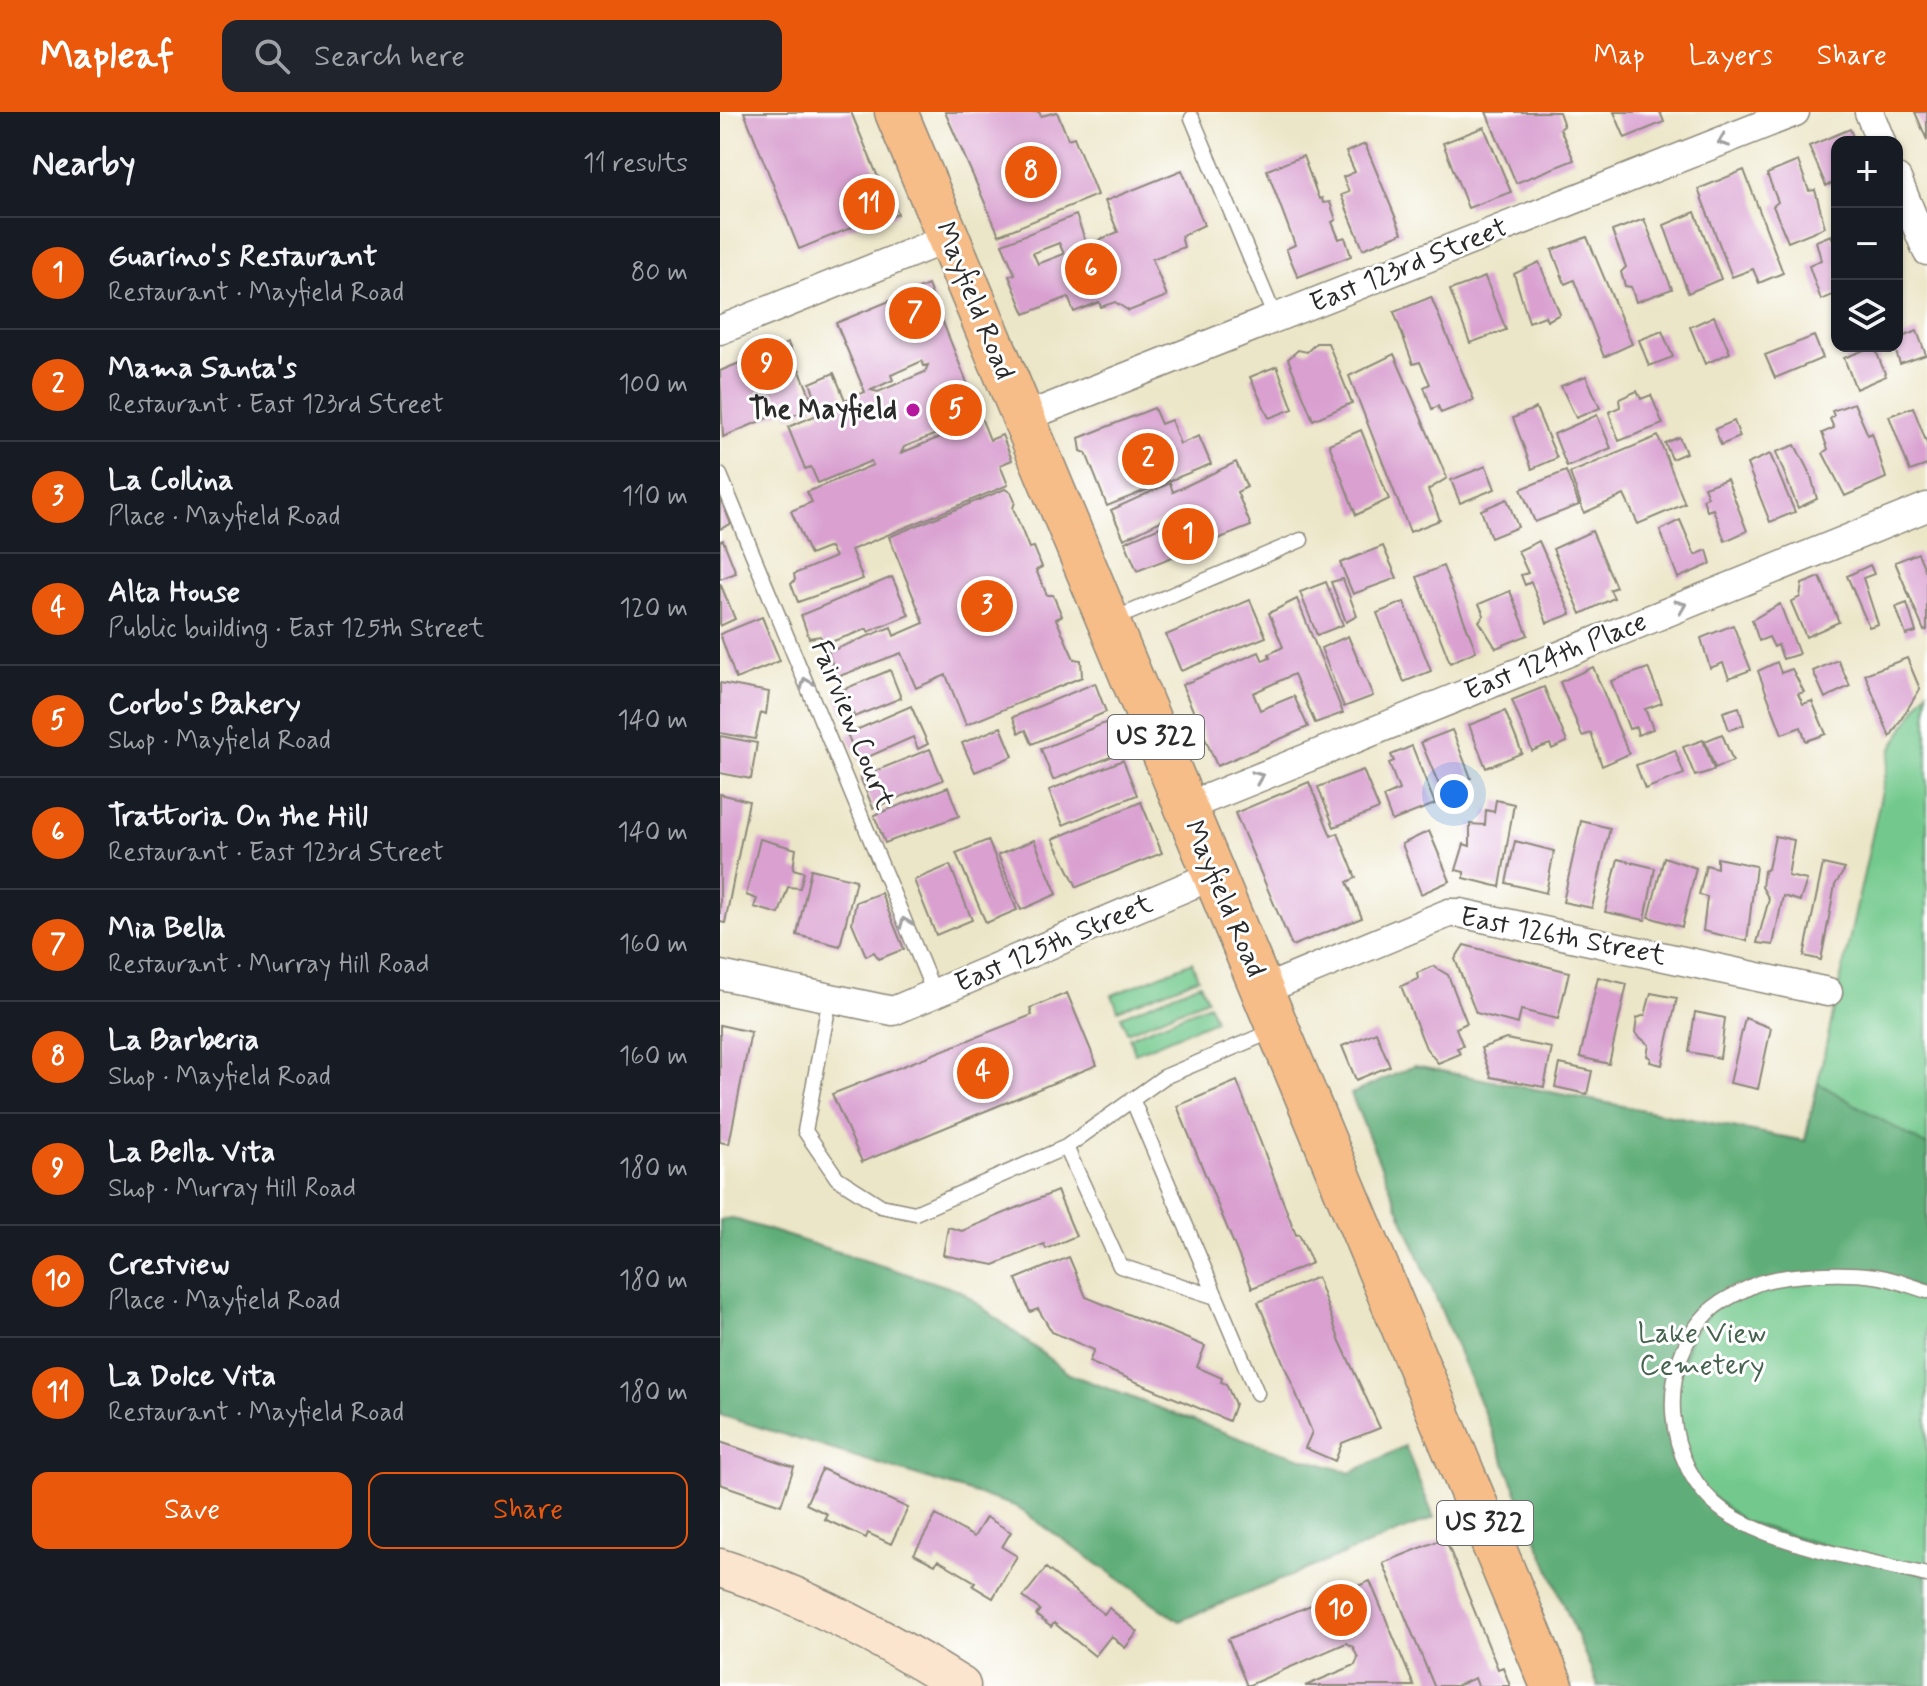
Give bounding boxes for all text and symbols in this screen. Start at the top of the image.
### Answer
search box [222,20,782,92]
text: Mapleaf [40,32,174,81]
icon: search [250,34,294,78]
text: Search here [314,37,465,76]
text: Map [1594,38,1645,75]
text: Layers [1689,38,1773,75]
text: Share [1817,38,1887,75]
one-way arrow [1717,131,1731,148]
map controls [1831,136,1903,352]
button: + [1831,136,1903,208]
text: Nearby [32,142,136,187]
pin: 8 [1005,142,1057,202]
text: 11 results [583,147,688,181]
pin: 11 [843,174,895,234]
button: − [1831,208,1903,280]
street label: East 123rd Street [1305,209,1513,323]
street label: Mayfield Road [926,217,1022,385]
text: Guarino's Restaurant [108,237,377,276]
pin: 6 [1065,239,1117,299]
text: 1 [52,256,64,290]
text: 80 m [631,256,688,290]
text: Restaurant · Mayfield Road [108,276,404,310]
button: layers [1831,280,1903,352]
pin: 7 [889,283,941,343]
pin: 9 [741,334,793,394]
text: Mama Santa's [108,349,297,388]
text: 2 [52,368,64,402]
text: 100 m [618,368,688,402]
pin: 5 [930,380,982,440]
text: Restaurant · East 123rd Street [108,388,444,422]
place label: The Mayfield [749,392,897,429]
marker: The Mayfield [904,401,922,419]
pin: 2 [1122,429,1174,489]
text: La Collina [108,461,234,500]
text: 3 [52,480,64,514]
text: 110 m [622,480,688,514]
text: Place · Mayfield Road [108,500,340,534]
pin: 1 [1162,504,1214,564]
text: Alta House [108,573,240,612]
pin: 3 [961,576,1013,636]
text: 4 [50,592,66,626]
text: 120 m [619,592,688,626]
one-way arrow [1673,600,1687,616]
street label: East 124th Place [1459,604,1653,710]
text: Public building · East 125th Street [108,612,484,646]
street label: Fairview Court [801,635,903,816]
one-way arrow [799,677,816,691]
text: Corbo's Bakery [108,685,301,724]
text: 5 [50,704,66,738]
text: 140 m [617,704,688,738]
road number: US 322 [1108,715,1204,759]
text: Shop · Mayfield Road [108,724,331,758]
one-way arrow [1250,771,1264,787]
your location [1434,774,1474,814]
text: Trattoria On the Hill [108,797,368,836]
street label: Mayfield Road [1174,815,1274,983]
text: 6 [51,816,65,850]
text: 140 m [617,816,688,850]
text: Restaurant · East 123rd Street [108,836,444,870]
street label: East 125th Street [950,886,1159,1002]
street label: East 126th Street [1457,899,1670,975]
text: Mia Bella [108,909,226,948]
one-way arrow [899,917,915,931]
text: 7 [50,928,66,962]
text: 160 m [619,928,688,962]
text: Restaurant · Murray Hill Road [108,948,429,982]
text: La Barberia [108,1021,259,1060]
text: 8 [51,1040,65,1074]
text: 160 m [619,1040,688,1074]
pin: 4 [957,1043,1009,1103]
text: Shop · Mayfield Road [108,1060,331,1094]
text: La Bella Vita [108,1133,276,1172]
text: 9 [52,1152,64,1186]
text: 180 m [619,1152,688,1186]
text: Shop · Murray Hill Road [108,1172,356,1206]
text: Crestview [108,1245,229,1284]
text: 10 [45,1264,71,1298]
text: 180 m [619,1264,688,1298]
text: Place · Mayfield Road [108,1284,340,1318]
park label: Lake View Cemetery [1638,1316,1766,1385]
text: La Dolce Vita [108,1357,276,1396]
text: 11 [47,1376,69,1410]
text: 180 m [619,1376,688,1410]
text: Restaurant · Mayfield Road [108,1396,404,1430]
button: Save [32,1472,352,1549]
button: Share [368,1472,688,1549]
road number: US 322 [1437,1501,1533,1545]
pin: 10 [1315,1580,1367,1640]

